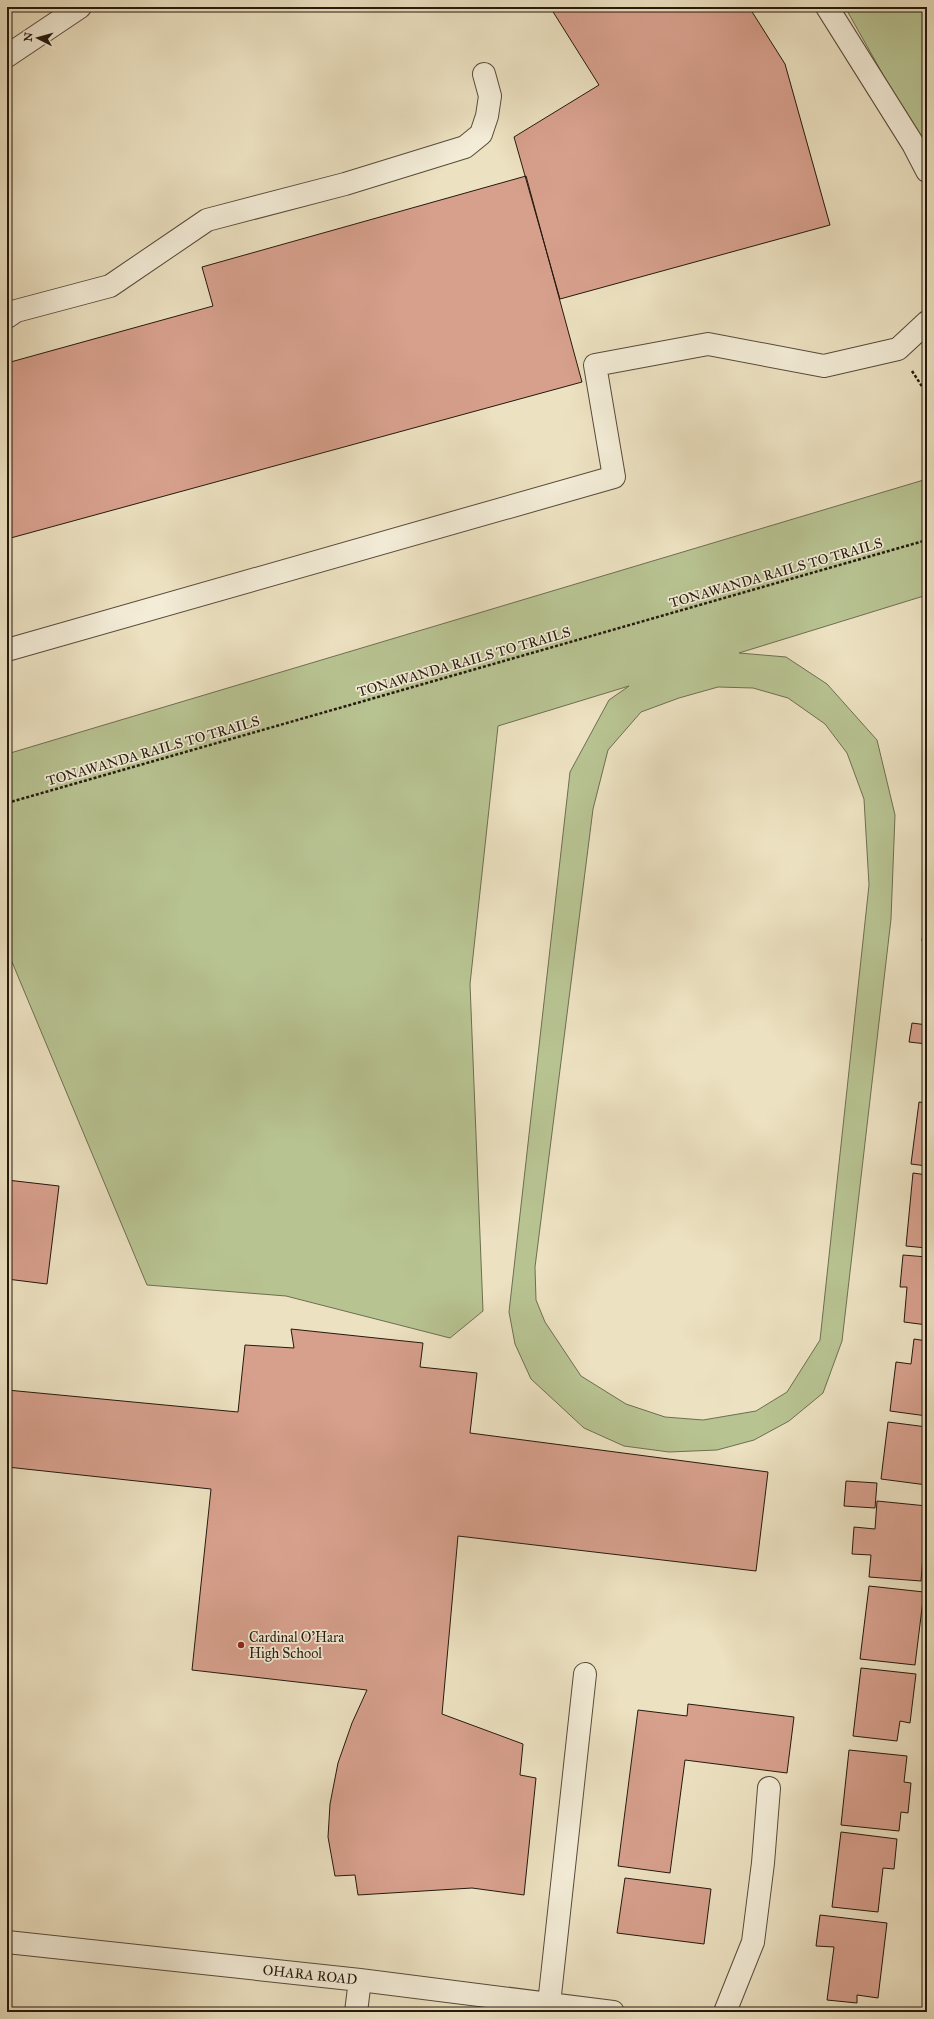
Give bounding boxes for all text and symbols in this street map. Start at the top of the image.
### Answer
north arrow [18,18,58,58]
text: N [22,31,36,42]
street label: TONAWANDA RAILS TO TRAILS [667,534,885,612]
street label: TONAWANDA RAILS TO TRAILS [355,623,573,701]
street label: TONAWANDA RAILS TO TRAILS [44,712,262,790]
place label: Cardinal O'Hara High School [249,1629,344,1662]
marker: Cardinal O'Hara High School [236,1640,246,1650]
street label: OHARA ROAD [262,1962,358,1988]

